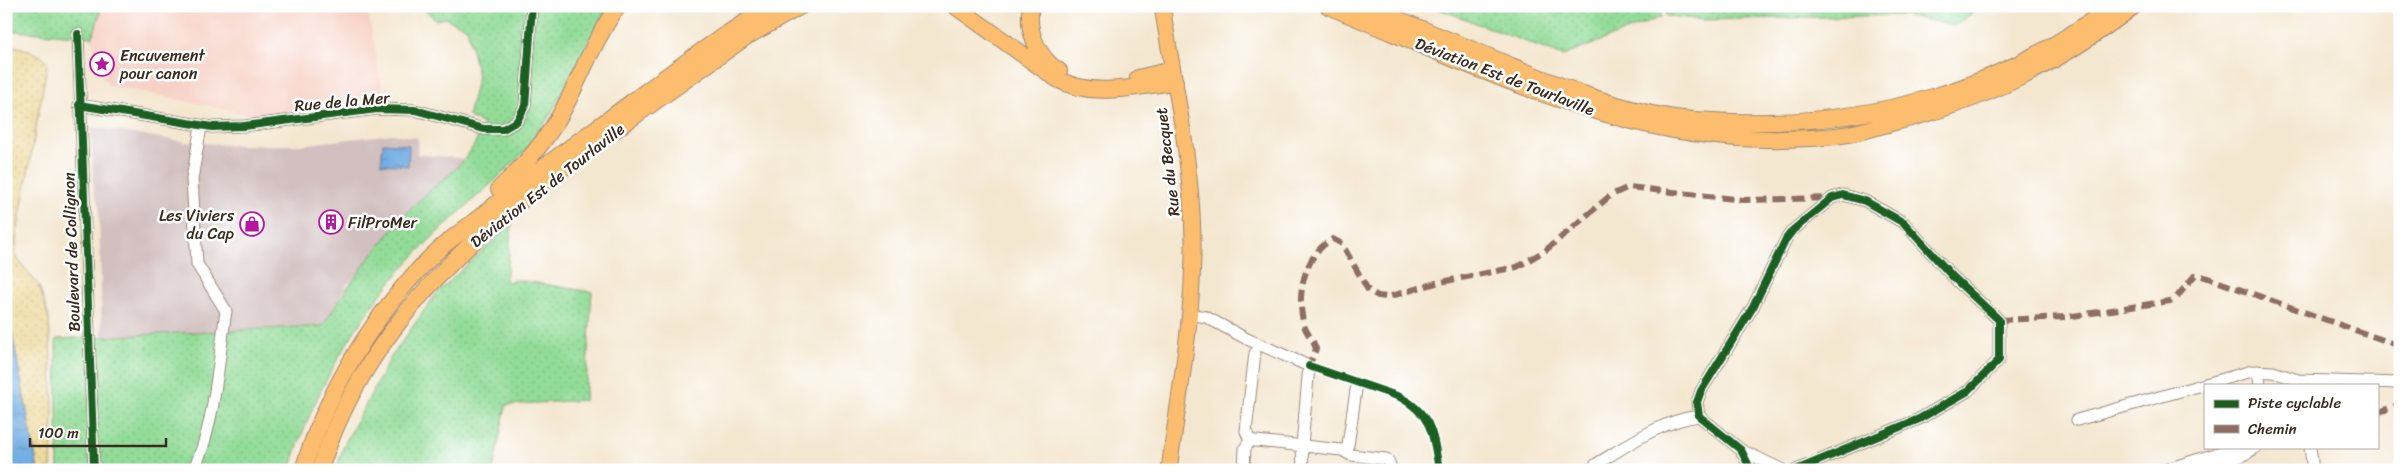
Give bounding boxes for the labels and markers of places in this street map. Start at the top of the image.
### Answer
place label: Encuvement pour canon [119,41,205,88]
place icon: Encuvement pour canon [89,51,115,77]
place label: Les Viviers du Cap [159,201,235,248]
place label: FilProMer [348,208,418,237]
building icon: FilProMer [318,209,344,235]
shop icon: Les Viviers du Cap [239,211,265,237]

